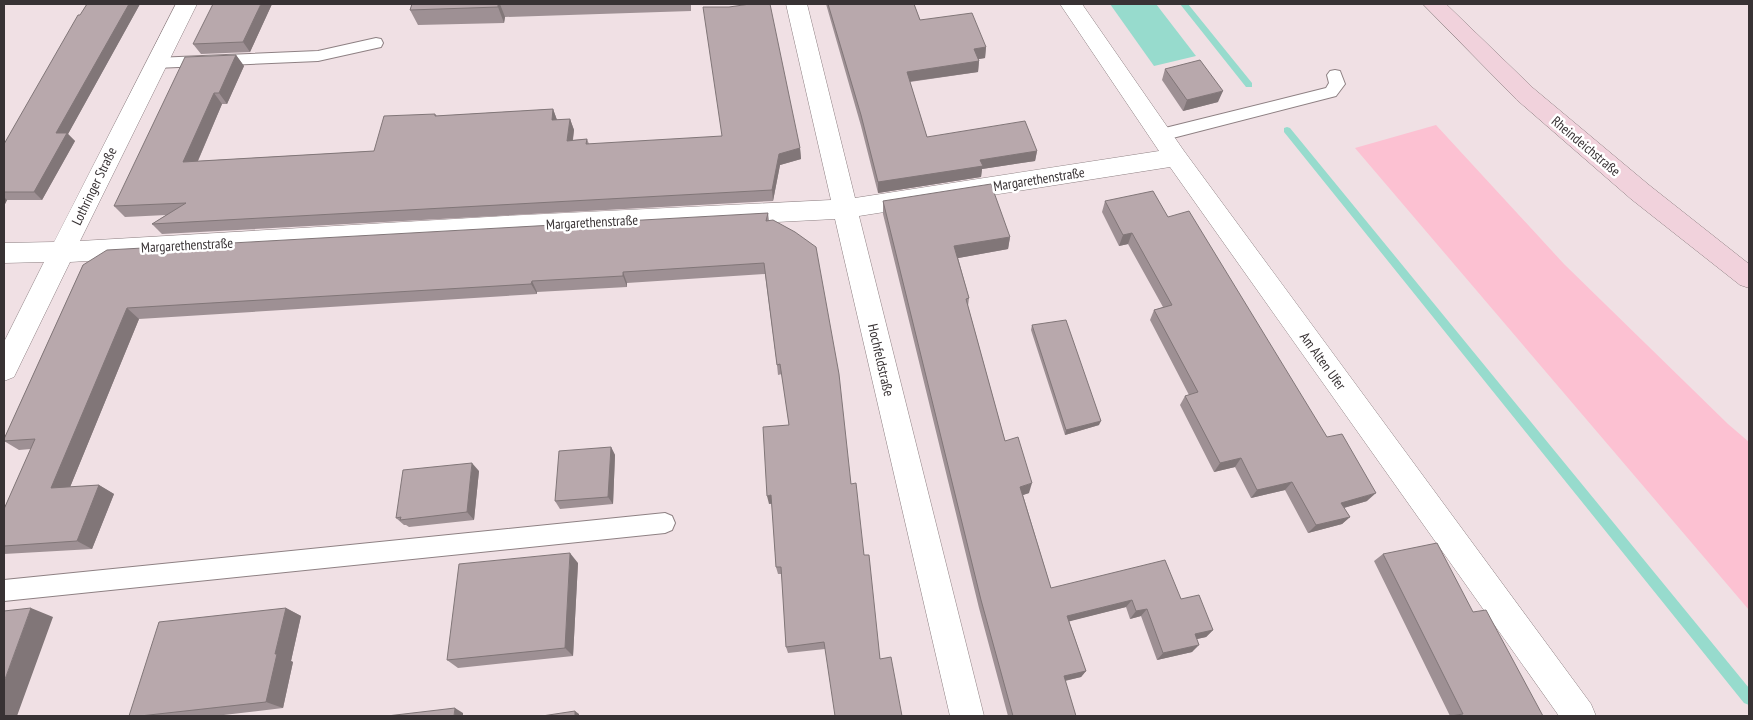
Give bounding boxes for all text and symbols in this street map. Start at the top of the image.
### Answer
street label: Rheindeichstraße [1548,112,1624,180]
street label: Lothringer Straße [67,144,121,228]
street label: Margarethenstraße [992,163,1086,195]
street label: Margarethenstraße [545,211,639,233]
street label: Margarethenstraße [140,234,234,256]
street label: Hochfeldstraße [864,322,898,398]
street label: Am Alten Ufer [1296,329,1350,394]

